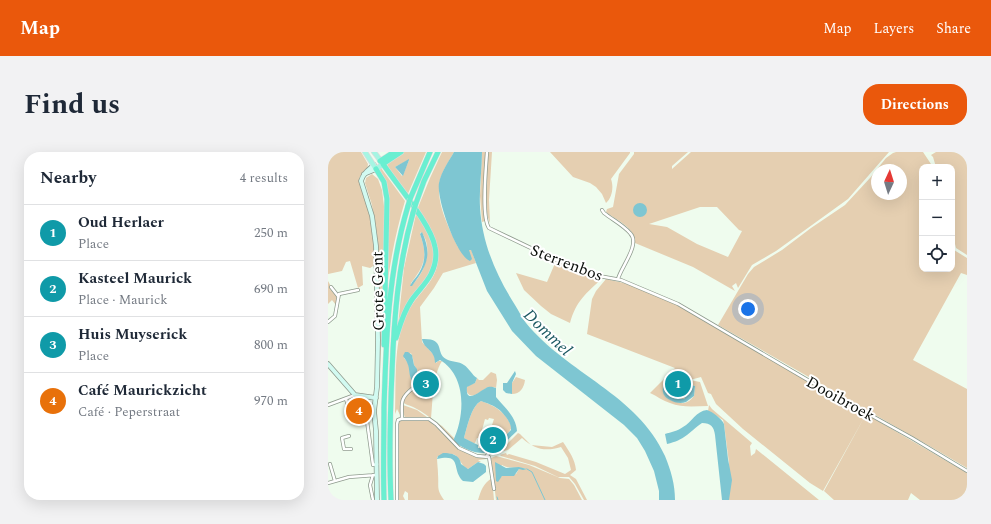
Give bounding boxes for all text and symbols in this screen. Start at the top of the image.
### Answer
text: Map [20,14,60,43]
text: Map [823,18,852,39]
text: Layers [874,18,914,39]
text: Share [936,18,971,39]
text: Find us [24,83,120,126]
button: Directions [863,84,967,125]
north arrow [871,164,907,200]
map controls [919,164,955,272]
button: + [919,164,955,200]
text: Nearby [40,165,96,191]
text: 4 results [240,168,288,188]
button: − [919,200,955,236]
text: Oud Herlaer [78,211,164,234]
text: 1 [49,223,57,243]
text: 250 m [254,223,288,243]
text: Place [78,234,109,254]
button: locate [919,236,955,272]
street label: Sterrenbos [527,238,607,288]
street label: Grote Gent [365,251,391,331]
text: Kasteel Maurick [78,267,192,290]
text: 2 [49,279,57,299]
text: 690 m [254,279,288,299]
text: Place · Maurick [78,290,168,310]
your location [738,299,758,319]
water label: Dommel [517,303,578,363]
text: Huis Muyserick [78,323,187,346]
text: 3 [49,335,57,355]
text: 800 m [254,335,288,355]
text: Place [78,346,109,366]
pin: 3 [413,369,439,399]
pin: 1 [665,369,691,399]
street label: Dooibroek [802,370,879,428]
text: Café Maurickzicht [78,379,207,402]
text: 4 [49,391,57,411]
text: 970 m [254,391,288,411]
pin: 4 [346,396,372,426]
text: Café · Peperstraat [78,402,180,422]
pin: 2 [480,425,506,455]

